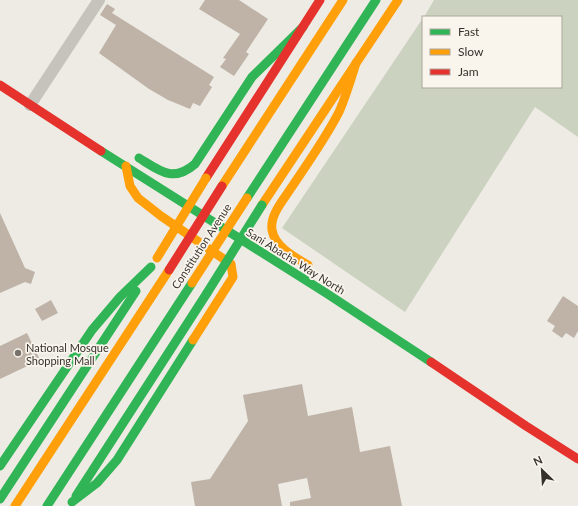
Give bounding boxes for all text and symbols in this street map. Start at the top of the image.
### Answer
legend [422,16,562,88]
text: Fast [458,24,480,39]
text: Slow [458,44,484,59]
text: Jam [458,64,479,79]
street label: Constitution Avenue [169,201,234,291]
street label: Sani Abacha Way North [244,225,348,297]
place label: National Mosque Shopping Mall [26,341,109,367]
marker: National Mosque Shopping Mall [13,348,23,358]
north arrow [522,450,562,490]
text: N [531,453,544,468]

